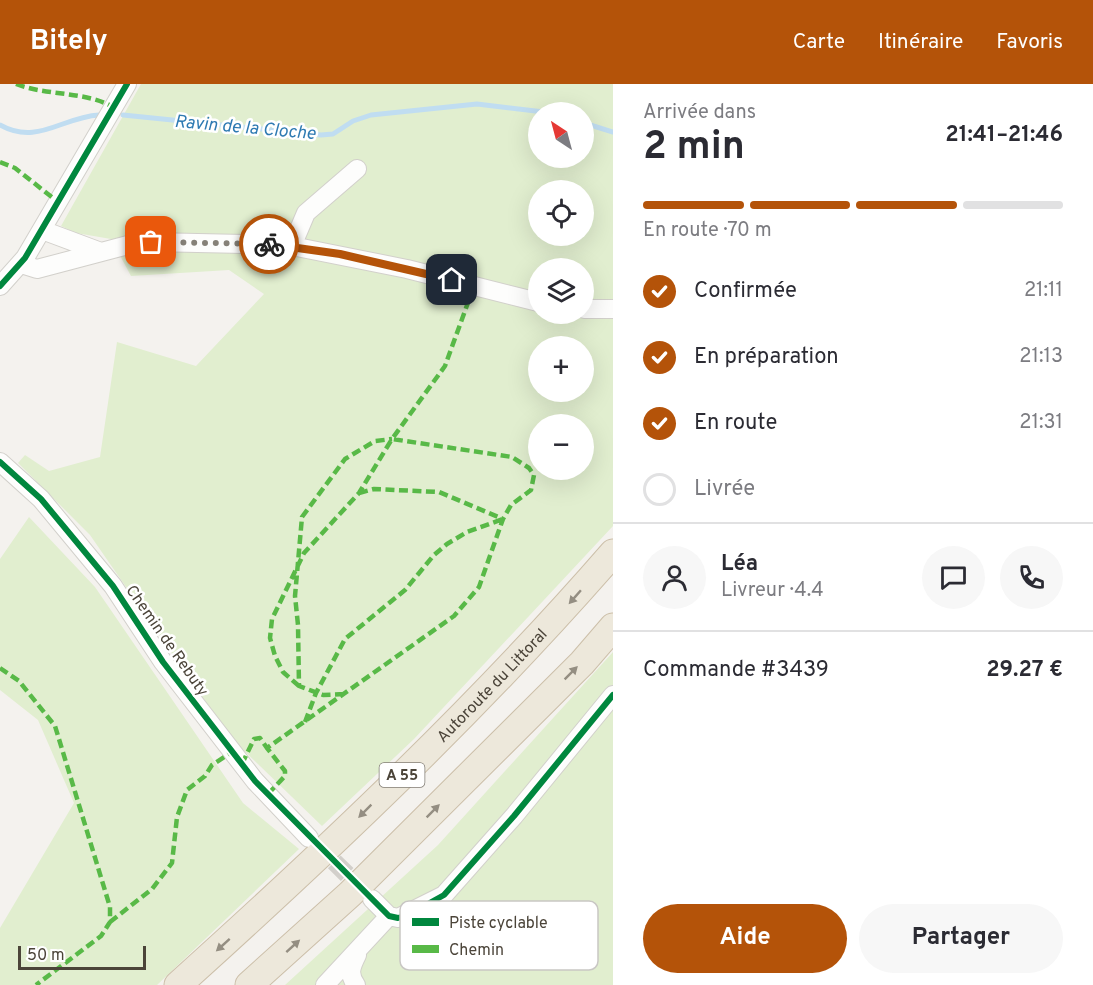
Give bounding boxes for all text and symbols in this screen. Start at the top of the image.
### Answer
text: Bitely [30,24,108,60]
text: Carte [793,29,845,56]
text: Itinéraire [878,29,963,56]
text: Favoris [996,29,1063,56]
text: Arrivée dans [643,100,756,126]
north arrow [528,102,594,168]
map controls [528,102,594,480]
water label: Ravin de la Cloche [173,111,317,146]
text: 21:41–21:46 [945,122,1063,149]
text: 2 min [643,124,745,173]
button: locate [528,180,594,246]
courier [239,214,299,274]
pin [125,216,176,267]
text: En route · 70 m [643,218,772,244]
icon: bag [134,225,167,258]
icon: bike [253,228,286,261]
pin [426,254,477,305]
button: layers [528,258,594,324]
icon: home [435,263,468,296]
icon: check [643,275,676,308]
text: Confirmée [694,278,797,305]
text: 21:11 [1024,278,1063,304]
button: + [528,336,594,402]
icon: check [643,341,676,374]
text: En préparation [694,344,839,371]
text: 21:13 [1019,344,1063,370]
icon: check [643,407,676,440]
text: En route [694,410,777,437]
text: 21:31 [1019,410,1063,436]
button: − [528,414,594,480]
text: Livrée [694,476,755,503]
button: person [643,546,706,609]
button: chat [922,546,985,609]
button: phone [1000,546,1063,609]
text: Léa [721,551,758,578]
text: Livreur · 4.4 [721,578,824,604]
street label: Chemin de Rebuty [121,582,212,701]
one-way arrow [568,589,581,605]
street label: Autoroute du Littoral [433,625,552,747]
text: Commande #3439 [643,657,829,684]
text: 29.27 € [986,657,1063,684]
one-way arrow [564,666,579,680]
road number: A 55 [380,763,424,787]
one-way arrow [359,804,373,818]
one-way arrow [426,804,440,818]
legend [400,901,598,970]
button: Aide [643,904,847,973]
button: Partager [859,904,1063,973]
text: Piste cyclable [449,914,548,934]
one-way arrow [216,938,231,951]
one-way arrow [285,939,300,953]
text: Chemin [449,941,504,961]
scale bar [18,943,146,970]
text: 50 m [27,946,65,966]

